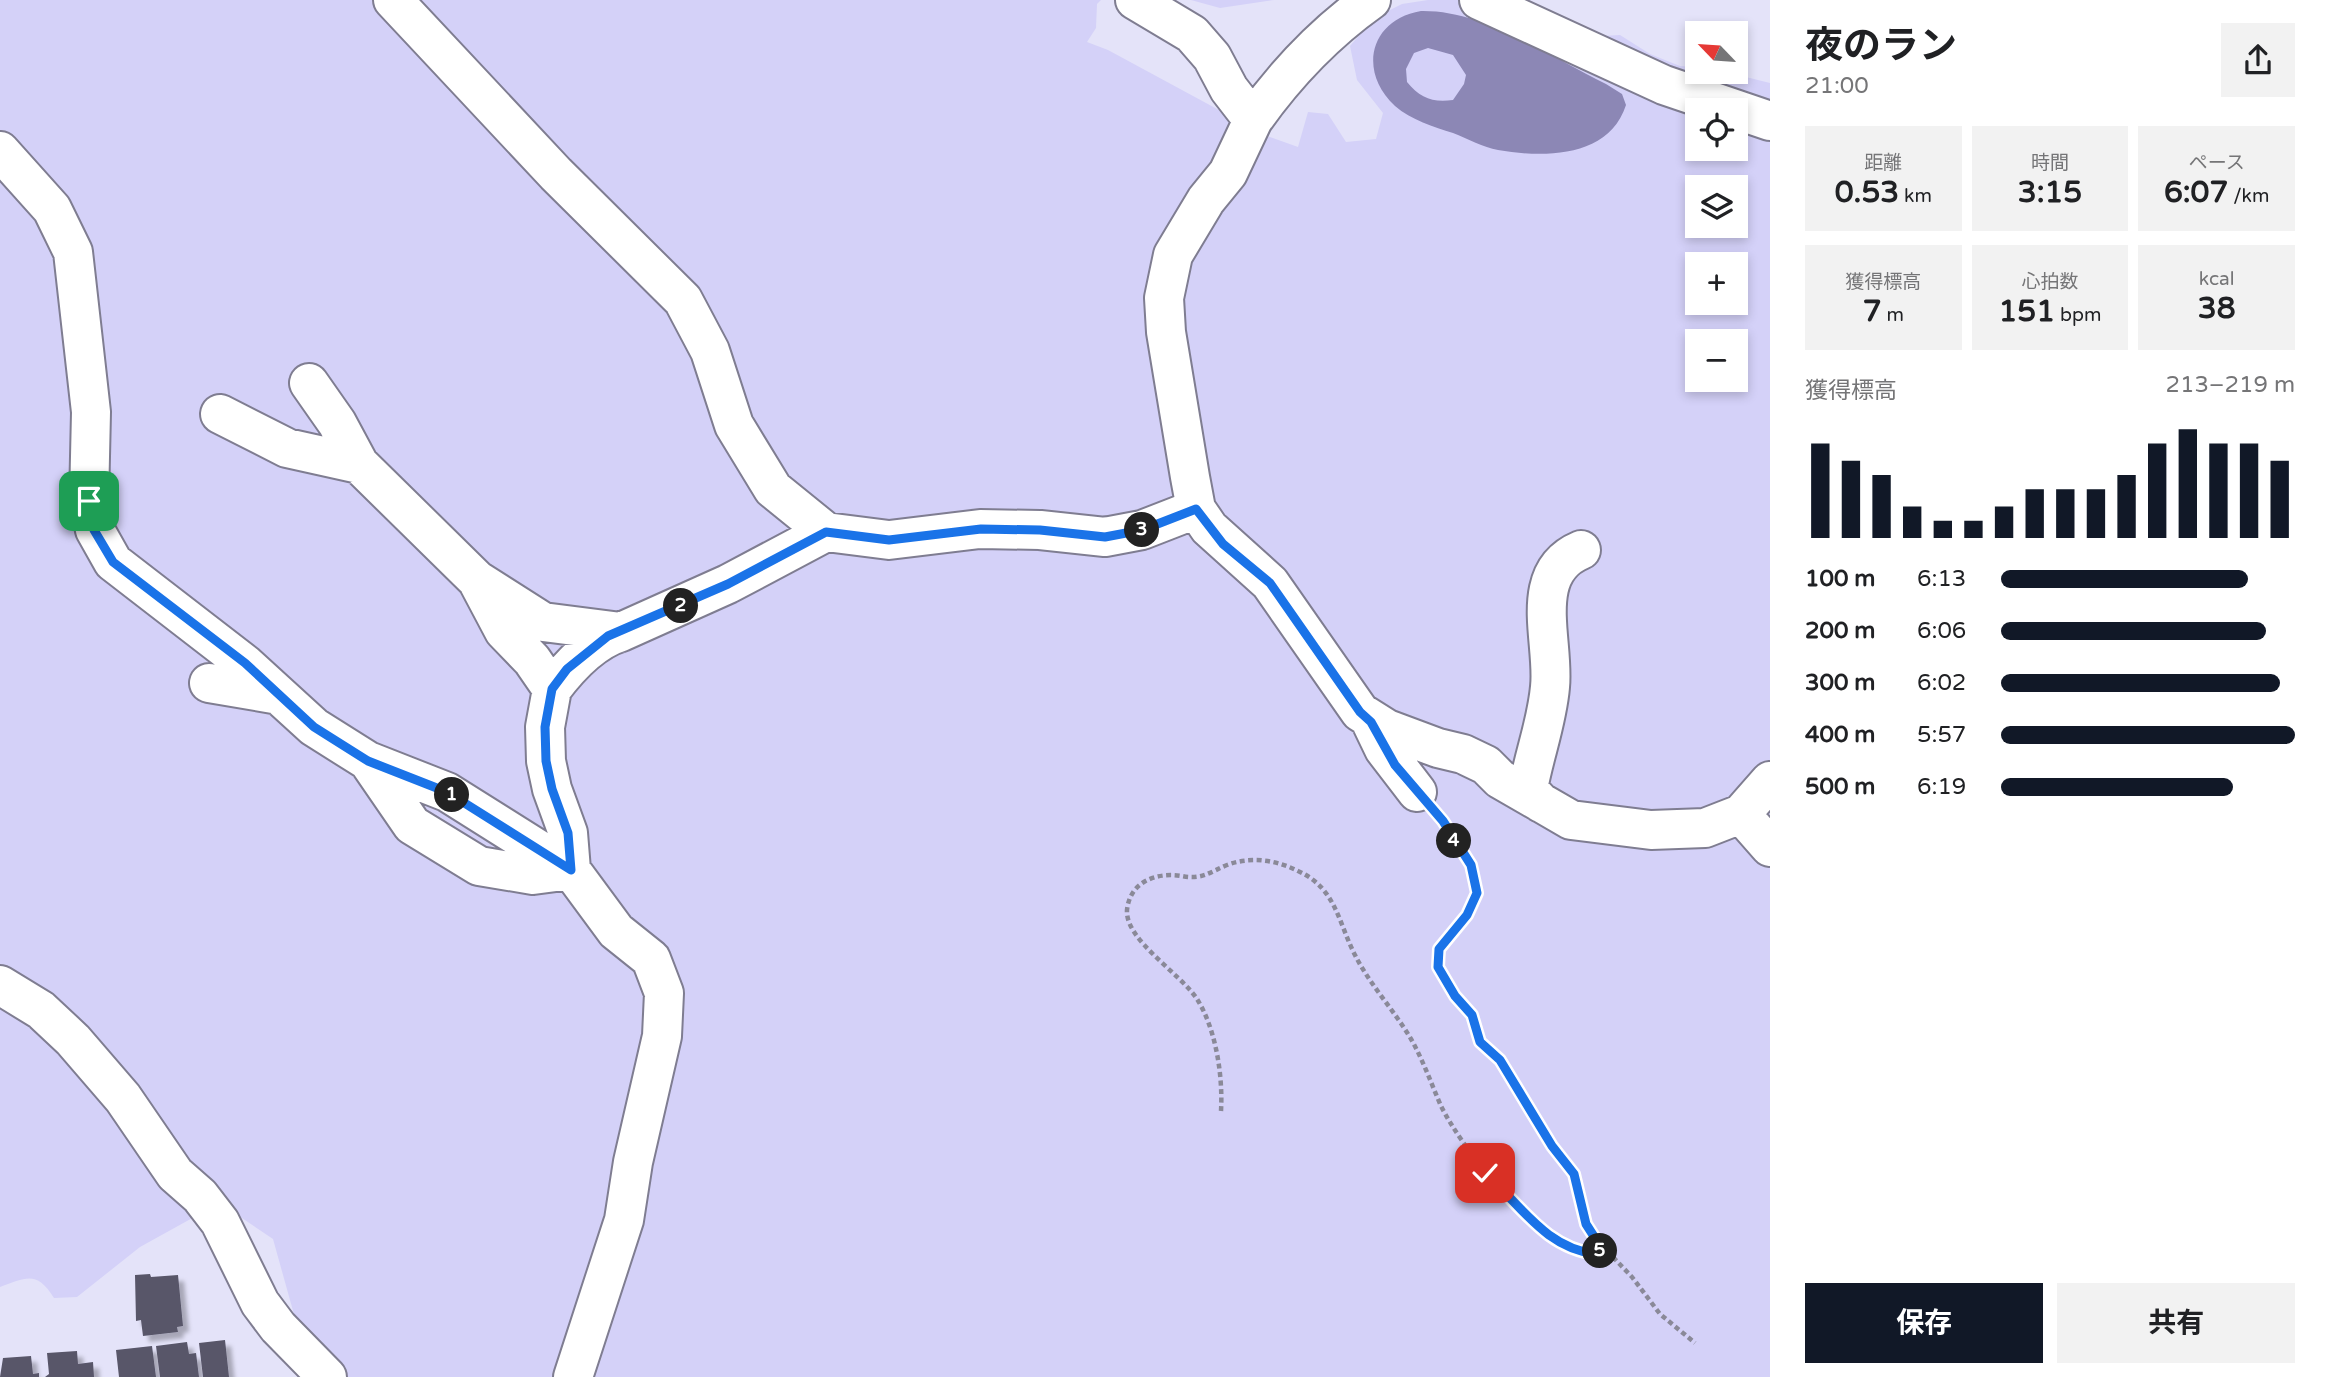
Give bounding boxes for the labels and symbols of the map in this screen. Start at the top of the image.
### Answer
north arrow [1685,21,1748,84]
pin [59,471,119,531]
pin: 3 [1124,512,1160,548]
pin: 2 [664,588,698,624]
pin: 1 [434,778,470,812]
pin: 4 [1436,824,1472,858]
pin [1455,1143,1515,1203]
pin: 5 [1582,1234,1618,1268]

